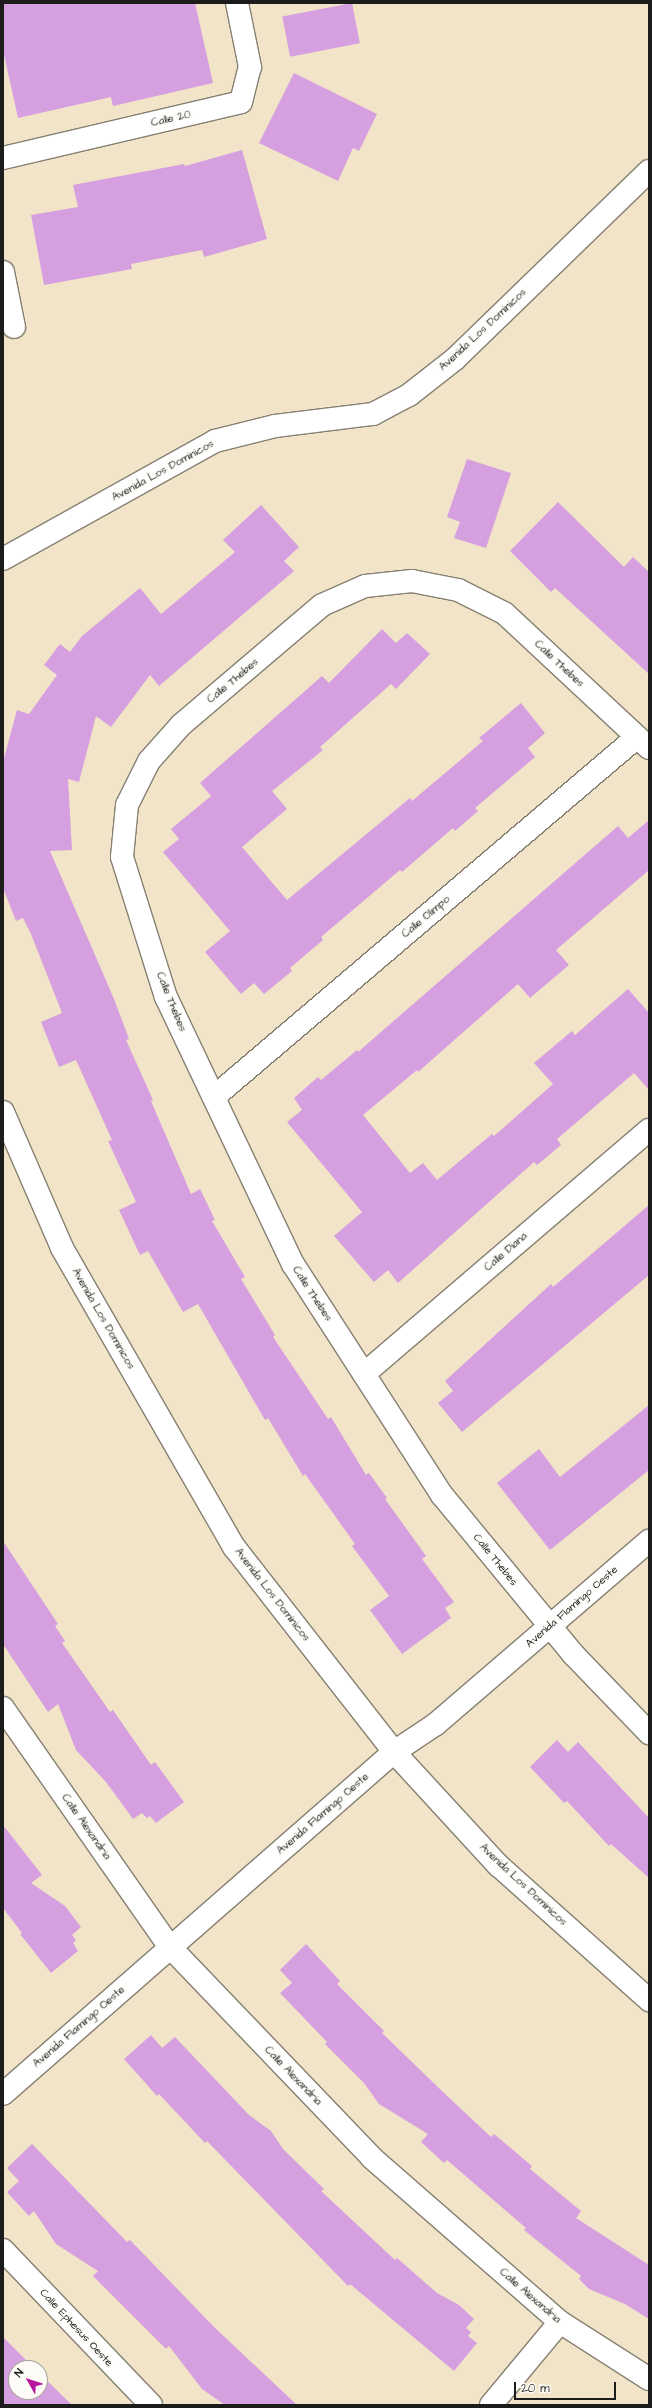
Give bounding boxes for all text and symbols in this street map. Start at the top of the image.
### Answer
street label: Calle 20 [150,108,192,130]
street label: Avenida Los Dominicos [437,286,529,374]
street label: Avenida Los Dominicos [110,437,216,505]
street label: Calle Thebes [531,638,587,690]
street label: Calle Thebes [205,656,261,706]
street label: Calle Olimpo [399,893,453,941]
street label: Calle Thebes [153,970,189,1034]
street label: Calle Diana [482,1230,530,1274]
street label: Calle Thebes [289,1264,335,1324]
street label: Avenida Los Dominicos [69,1266,137,1372]
street label: Calle Thebes [470,1531,520,1589]
street label: Avenida Los Dominicos [232,1546,312,1644]
street label: Avenida Flamingo Oeste [523,1563,621,1651]
street label: Avenida Flamingo Oeste [274,1770,372,1858]
street label: Calle Alexandria [58,1792,114,1862]
street label: Avenida Los Dominicos [477,1841,569,1929]
street label: Avenida Flamingo Oeste [30,1983,128,2071]
street label: Calle Alexandria [261,2044,325,2108]
street label: Calle Alexandria [497,2266,563,2326]
street label: Calle Ephesus Oeste [37,2286,115,2370]
north arrow [8,2360,48,2400]
text: N [11,2365,27,2380]
scale bar [516,2374,618,2400]
text: 20 m [521,2380,550,2397]

